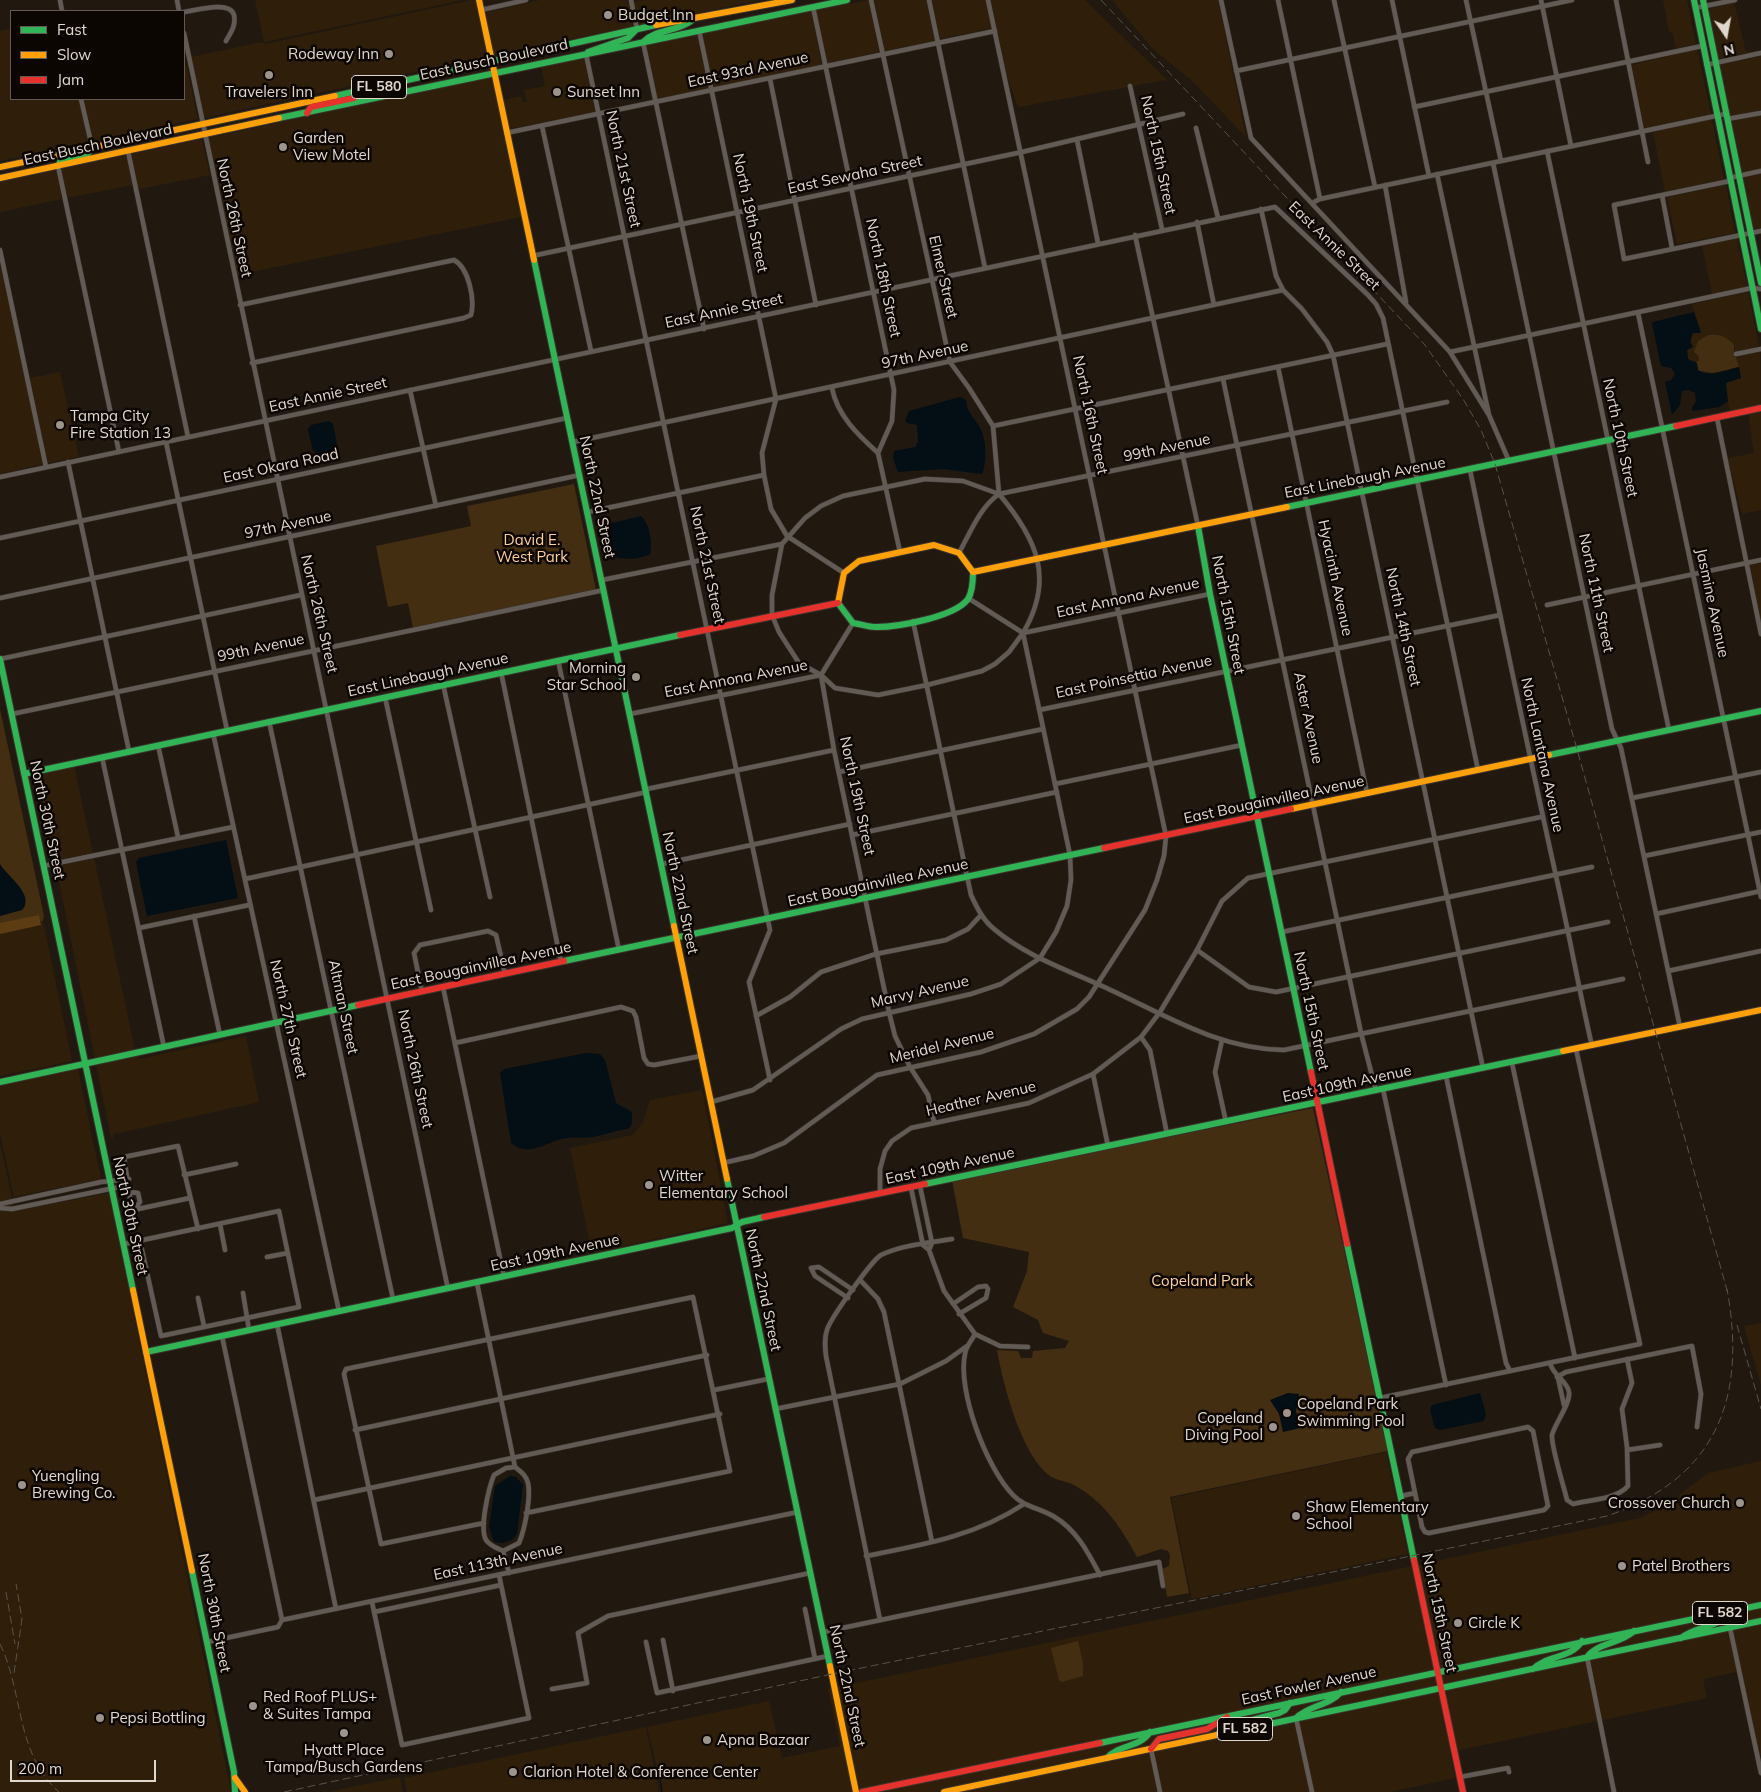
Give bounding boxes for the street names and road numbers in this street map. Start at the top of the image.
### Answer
street label: East Busch Boulevard [418,36,570,84]
street label: East 93rd Avenue [686,48,810,92]
road number: FL 580 [352,75,406,98]
street label: North 15th Street [1137,94,1179,216]
street label: North 21st Street [602,109,644,229]
street label: East Busch Boulevard [22,121,174,169]
street label: North 19th Street [729,152,771,274]
street label: East Sewaha Street [786,152,924,198]
street label: North 26th Street [213,157,255,279]
street label: East Annie Street [1285,198,1383,294]
street label: North 18th Street [862,217,904,339]
street label: Elmer Street [925,234,961,320]
street label: East Annie Street [663,290,785,332]
street label: 97th Avenue [880,337,970,373]
street label: North 16th Street [1069,354,1111,476]
street label: East Annie Street [267,374,389,416]
street label: North 10th Street [1599,377,1641,499]
street label: 99th Avenue [1122,430,1212,466]
street label: North 22nd Street [575,434,619,560]
street label: East Okara Road [222,445,340,487]
street label: East Linebaugh Avenue [1283,454,1447,502]
street label: North 21st Street [686,505,728,625]
street label: 97th Avenue [243,507,333,543]
street label: Hyacinth Avenue [1314,518,1356,638]
street label: North 11th Street [1575,532,1617,654]
street label: Jasmine Avenue [1692,547,1732,659]
street label: North 26th Street [297,553,341,675]
street label: North 15th Street [1208,554,1248,676]
street label: North 14th Street [1382,566,1424,688]
street label: East Annona Avenue [1055,574,1201,622]
street label: 99th Avenue [216,630,306,666]
street label: East Linebaugh Avenue [346,649,510,701]
street label: East Poinsettia Avenue [1054,652,1214,702]
street label: East Annona Avenue [663,656,809,702]
street label: Aster Avenue [1290,671,1326,765]
street label: North Lantana Avenue [1517,676,1567,834]
street label: North 19th Street [836,735,878,857]
street label: North 30th Street [26,759,68,881]
street label: East Bougainvillea Avenue [1182,772,1366,828]
street label: North 22nd Street [658,830,702,956]
street label: East Bougainvillea Avenue [786,855,970,911]
street label: East Bougainvillea Avenue [389,938,573,994]
street label: North 15th Street [1290,950,1332,1072]
street label: North 27th Street [266,958,310,1080]
street label: Altman Street [324,958,362,1056]
street label: Marvy Avenue [869,972,971,1012]
street label: North 26th Street [394,1008,436,1130]
street label: Meridel Avenue [888,1024,996,1068]
street label: East 109th Avenue [1281,1062,1413,1106]
street label: Heather Avenue [924,1078,1038,1120]
street label: East 109th Avenue [884,1144,1016,1188]
street label: North 30th Street [109,1155,151,1277]
street label: North 22nd Street [741,1227,785,1353]
street label: East 109th Avenue [489,1231,621,1275]
street label: East 113th Avenue [432,1540,564,1584]
street label: North 30th Street [194,1552,234,1674]
street label: North 15th Street [1418,1552,1460,1674]
road number: FL 582 [1692,1602,1748,1625]
street label: North 22nd Street [825,1623,869,1749]
street label: East Fowler Avenue [1240,1663,1378,1709]
road number: FL 582 [1218,1718,1272,1740]

